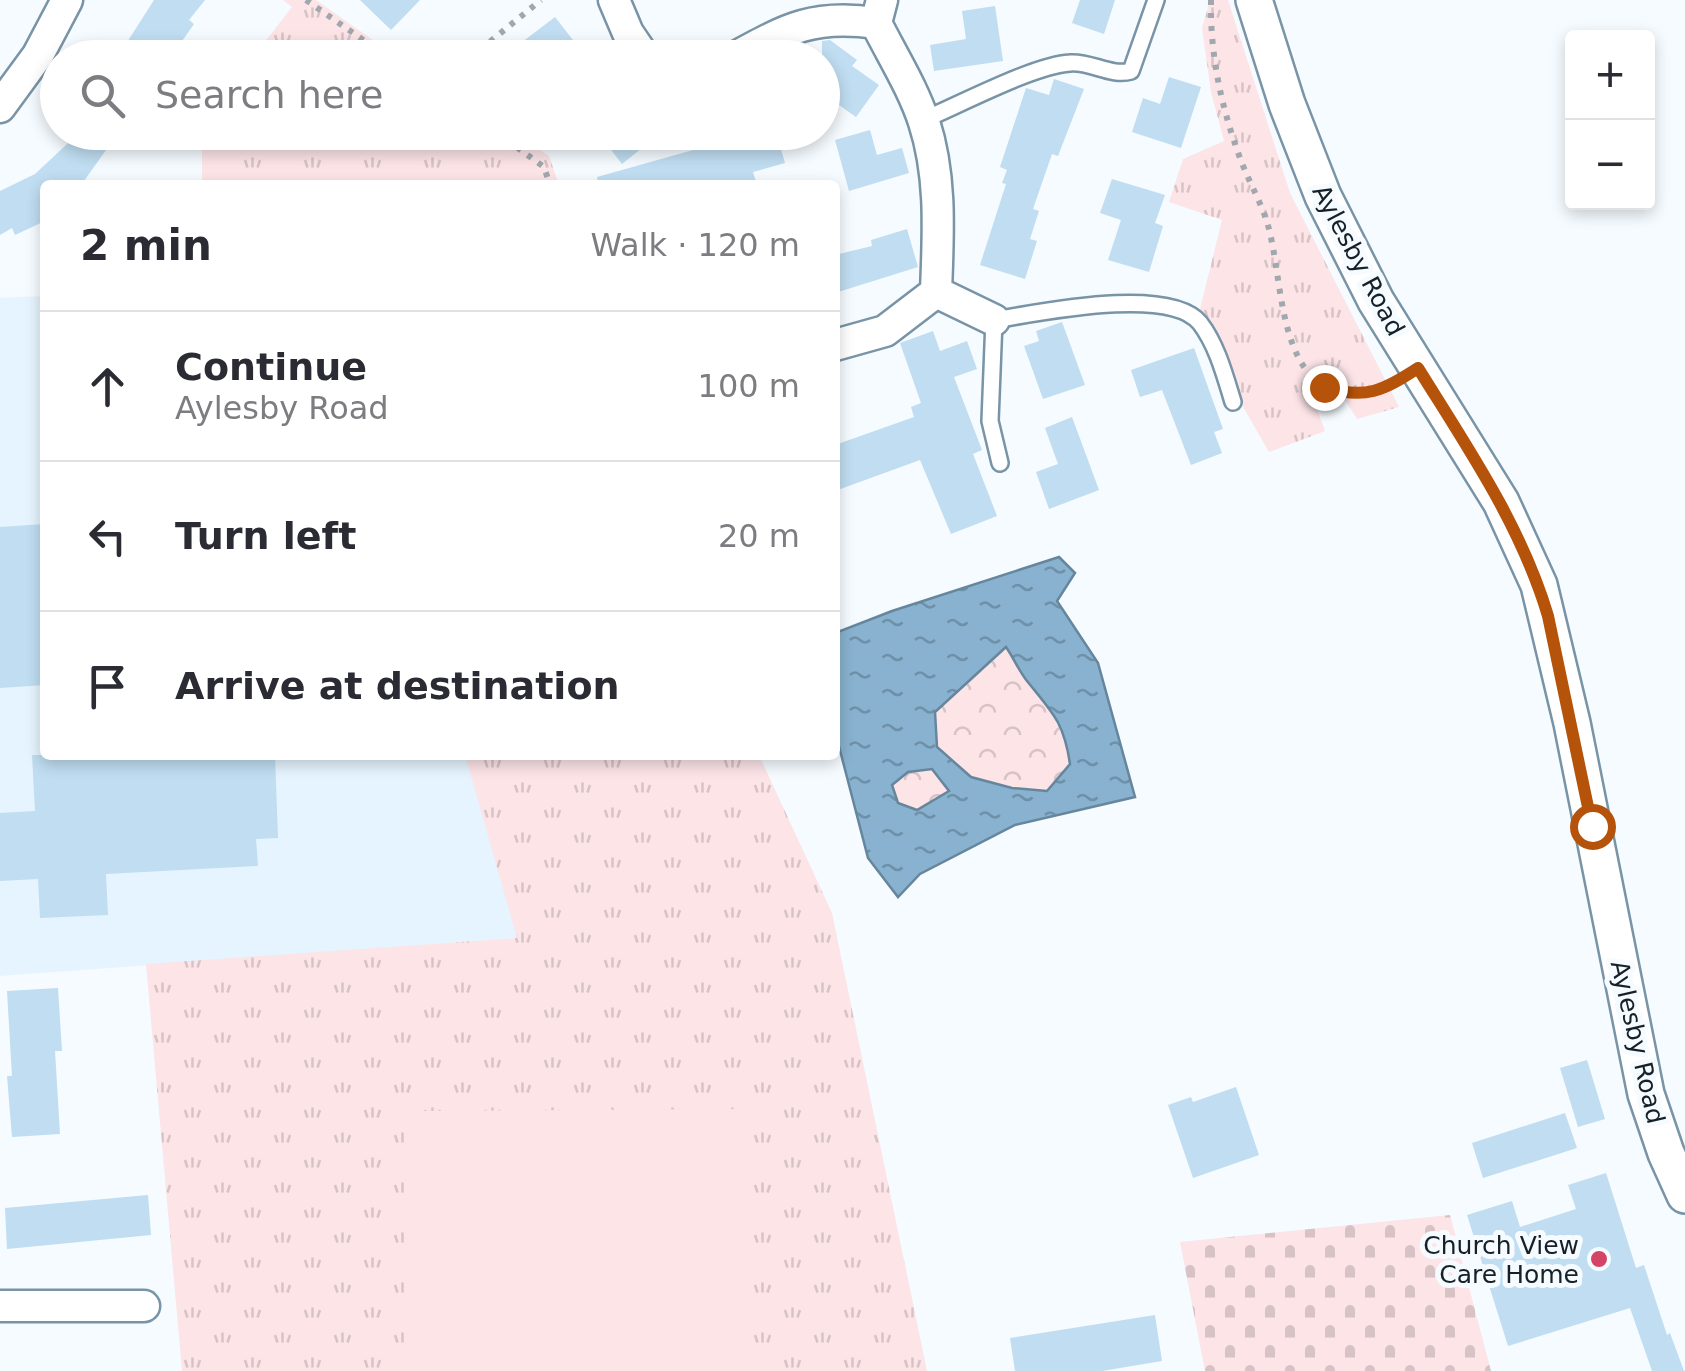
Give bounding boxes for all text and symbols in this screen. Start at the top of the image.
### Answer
map controls [1565,30,1655,210]
button: + [1565,30,1655,120]
search box [40,40,840,150]
icon: search [75,68,130,123]
text: Search here [155,73,383,117]
button: − [1565,120,1655,210]
street label: Aylesby Road [1307,180,1411,341]
text: 2 min [80,221,212,270]
text: Walk · 120 m [590,226,800,264]
text: Continue [175,345,367,389]
icon: ahead [80,359,135,414]
route end [1302,365,1348,411]
text: 100 m [698,367,800,405]
text: Aylesby Road [175,389,389,427]
icon: left [80,509,135,564]
text: Turn left [175,514,356,558]
text: 20 m [718,517,800,555]
icon: arrive [80,659,135,714]
text: Arrive at destination [175,664,620,708]
route start [1570,804,1616,850]
street label: Aylesby Road [1605,958,1670,1127]
place label: Church View Care Home [1423,1231,1579,1289]
marker: Church View Care Home [1588,1248,1610,1270]

